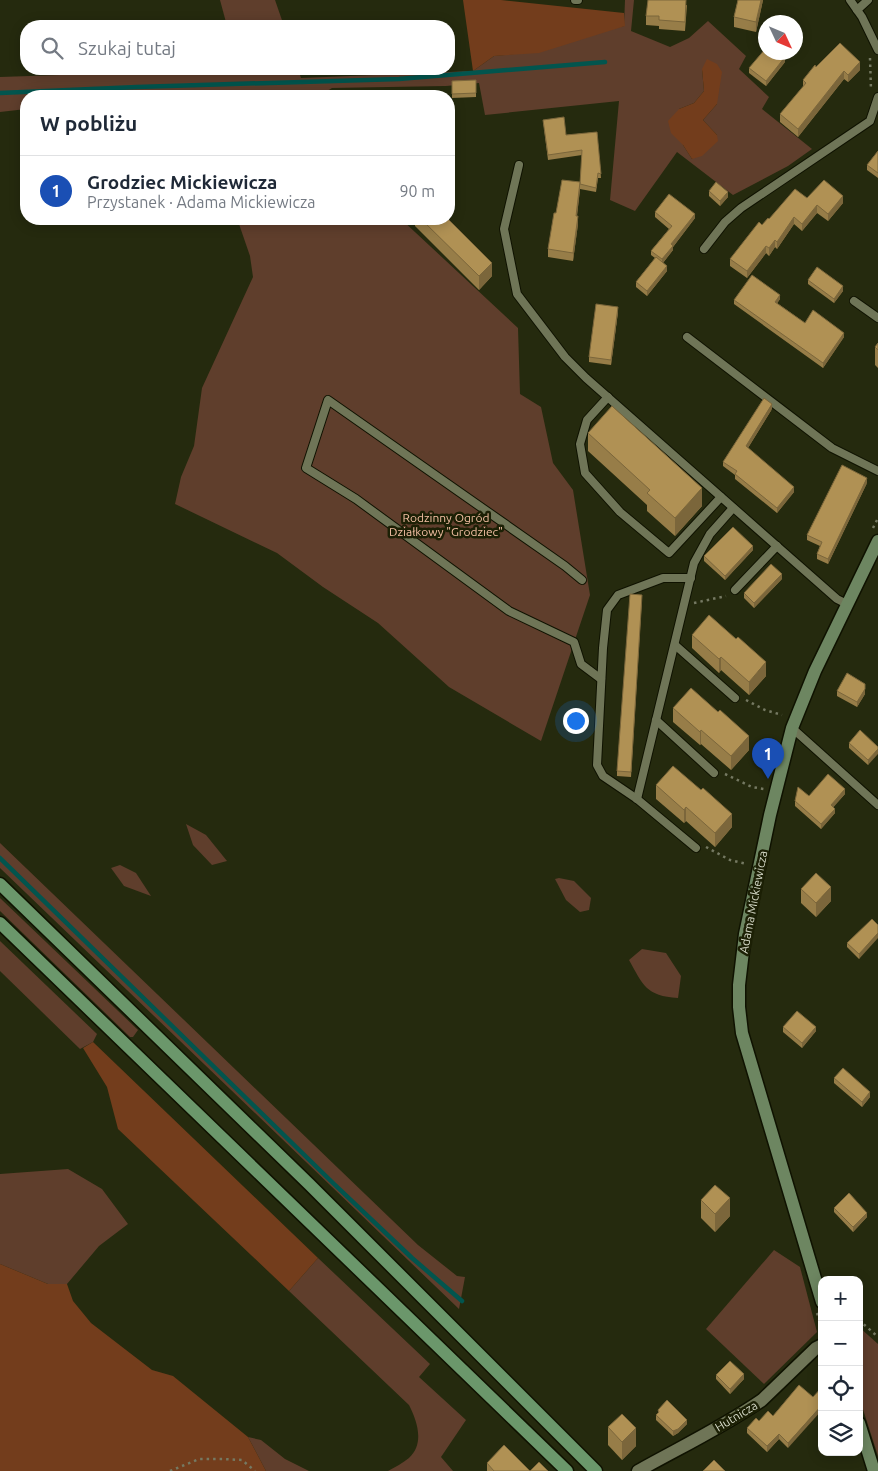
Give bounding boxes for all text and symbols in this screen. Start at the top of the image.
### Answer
north arrow [758,15,803,60]
search box [20,20,455,75]
icon: search [38,34,66,62]
text: Szukaj tutaj [78,37,176,59]
text: W pobliżu [40,111,137,135]
text: Grodziec Mickiewicza [87,171,277,193]
text: 1 [51,182,61,200]
text: 90 m [399,182,435,200]
text: Przystanek · Adama Mickiewicza [87,193,315,211]
park label: Rodzinny Ogród Działkowy "Grodziec" [389,511,503,538]
your location [563,708,589,734]
pin: 1 [752,738,784,779]
street label: Adama Mickiewicza [737,850,769,954]
map controls [818,1276,863,1456]
button: + [818,1276,863,1321]
button: − [818,1321,863,1366]
button: locate [818,1366,863,1411]
street label: Hutnicza [713,1398,759,1434]
button: layers [818,1411,863,1456]

